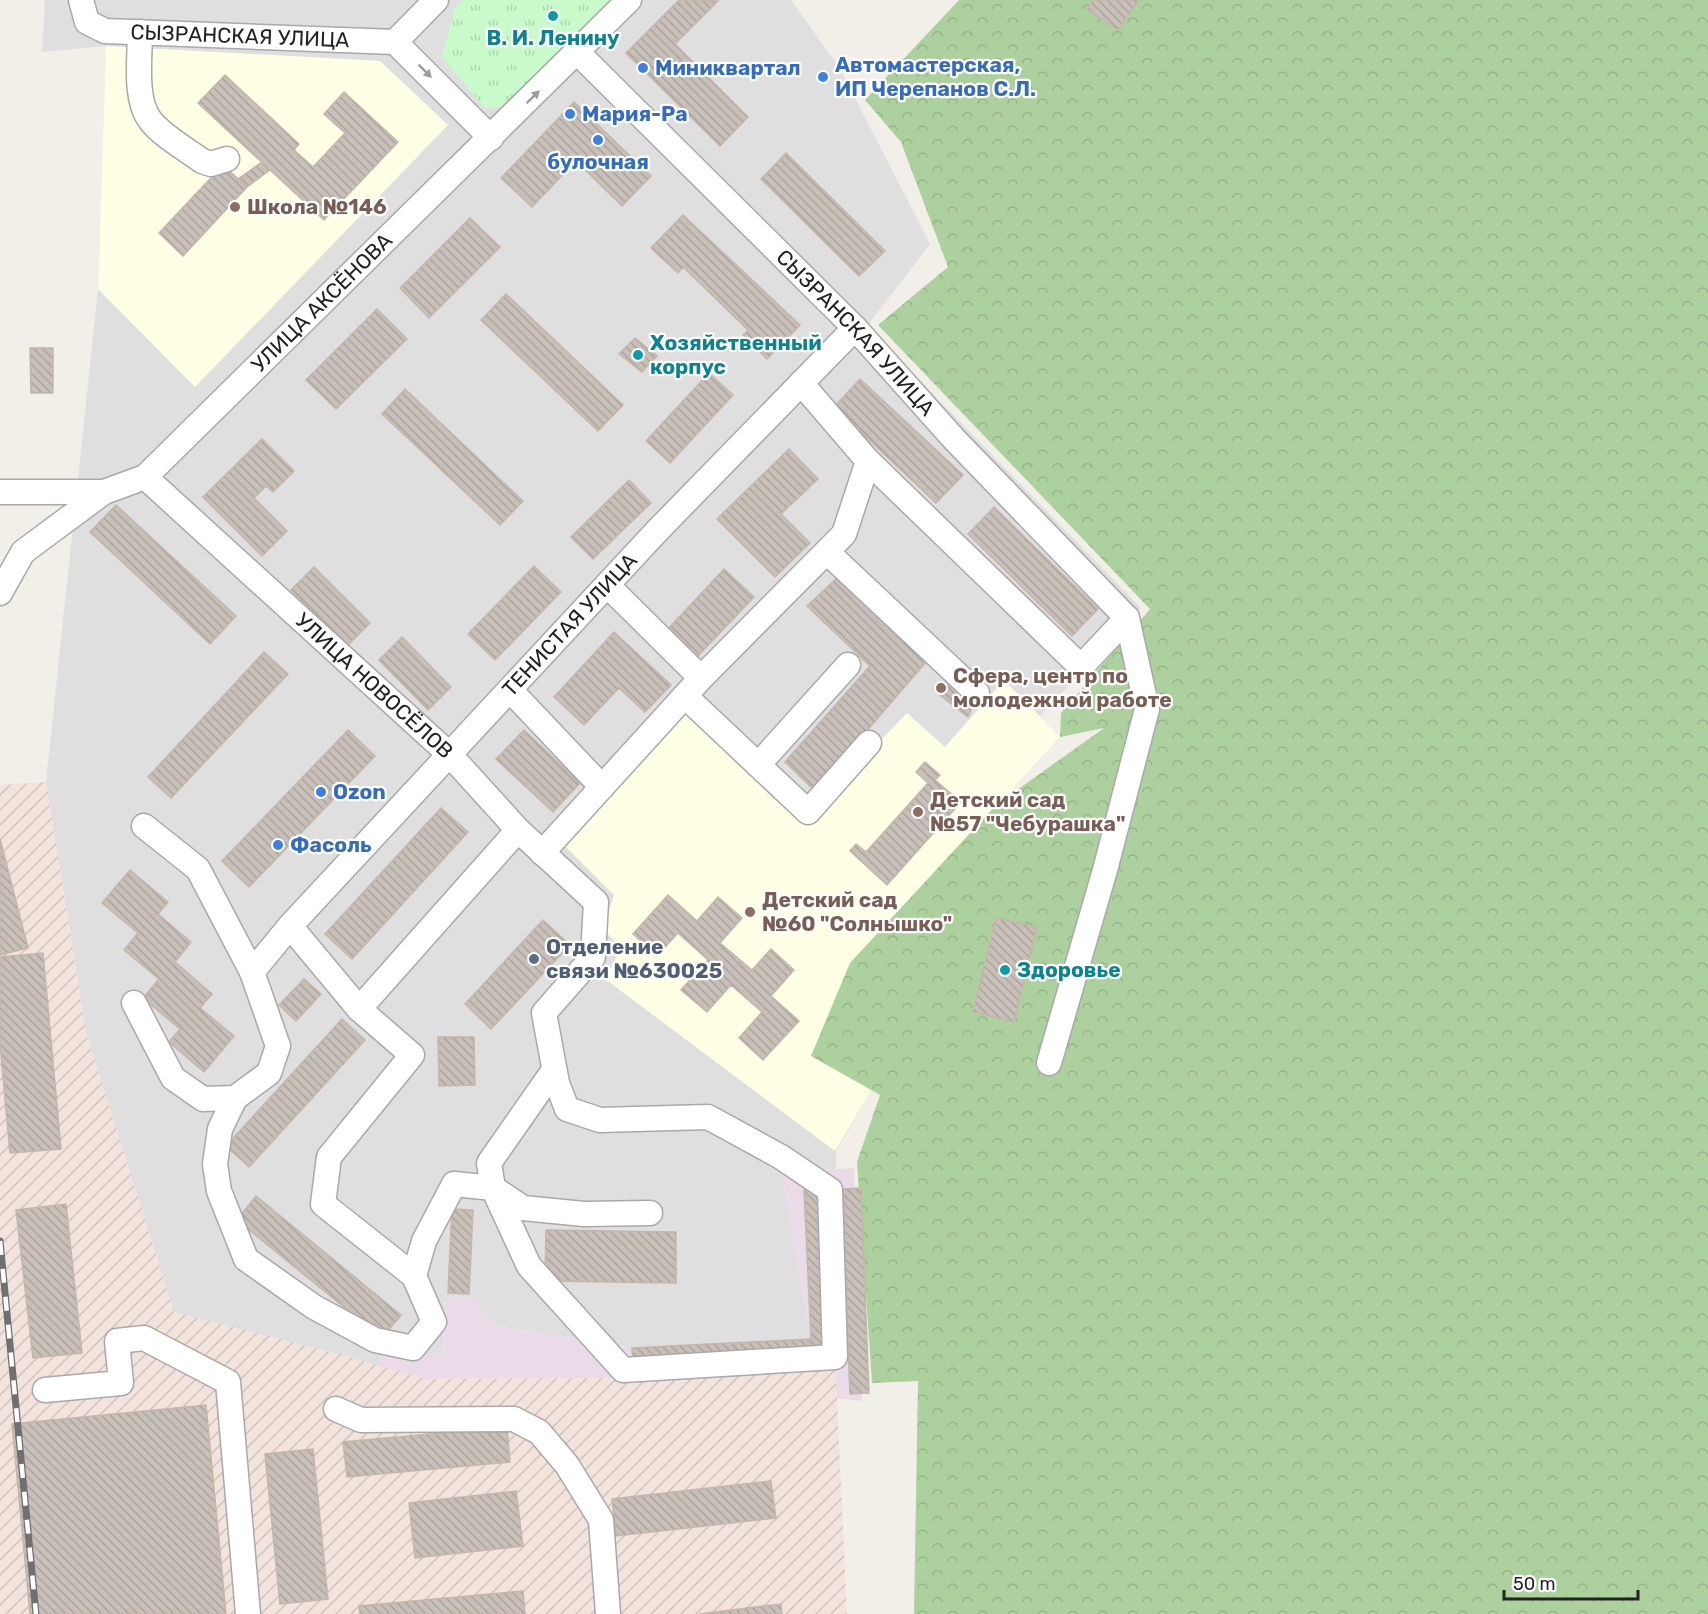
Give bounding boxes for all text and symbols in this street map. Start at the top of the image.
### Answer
marker: В. И. Ленину [546,9,560,23]
street label: СЫЗРАНСКАЯ УЛИЦА [130,19,350,52]
place label: В. И. Ленину [486,25,620,50]
place label: Автомастерская, ИП Черепанов С.Л. [835,52,1036,101]
place label: Миниквартал [655,55,801,80]
marker: Миниквартал [636,61,650,75]
one-way arrow [417,64,431,78]
marker: Автомастерская, ИП Черепанов С.Л. [816,70,830,84]
one-way arrow [526,90,540,104]
place label: Мария-Ра [582,101,688,126]
marker: Мария-Ра [563,107,577,121]
marker: булочная [591,133,605,147]
place label: булочная [547,149,649,174]
place label: Школа №146 [247,194,387,219]
marker: Школа №146 [228,200,242,214]
street label: УЛИЦА АКСЁНОВА [246,228,397,377]
street label: СЫЗРАНСКАЯ УЛИЦА [771,244,940,420]
place label: Хозяйственный корпус [650,330,822,379]
marker: Хозяйственный корпус [631,348,645,362]
street label: ТЕНИСТАЯ УЛИЦА [497,548,642,701]
street label: УЛИЦА НОВОСЁЛОВ [291,607,458,763]
place label: Сфера, центр по молодежной работе [953,663,1172,712]
marker: Сфера, центр по молодежной работе [934,681,948,695]
place label: Ozon [333,779,386,804]
marker: Ozon [314,785,328,799]
place label: Детский сад №57 "Чебурашка" [930,787,1125,836]
marker: Детский сад №57 "Чебурашка" [911,805,925,819]
place label: Фасоль [290,832,372,857]
marker: Фасоль [271,838,285,852]
place label: Детский сад №60 "Солнышко" [762,887,952,936]
marker: Детский сад №60 "Солнышко" [743,905,757,919]
place label: Отделение связи №630025 [546,934,722,983]
marker: Отделение связи №630025 [527,952,541,966]
place label: Здоровье [1017,957,1121,982]
marker: Здоровье [998,963,1012,977]
scale bar [1504,1563,1638,1601]
text: 50 m [1513,1573,1556,1595]

